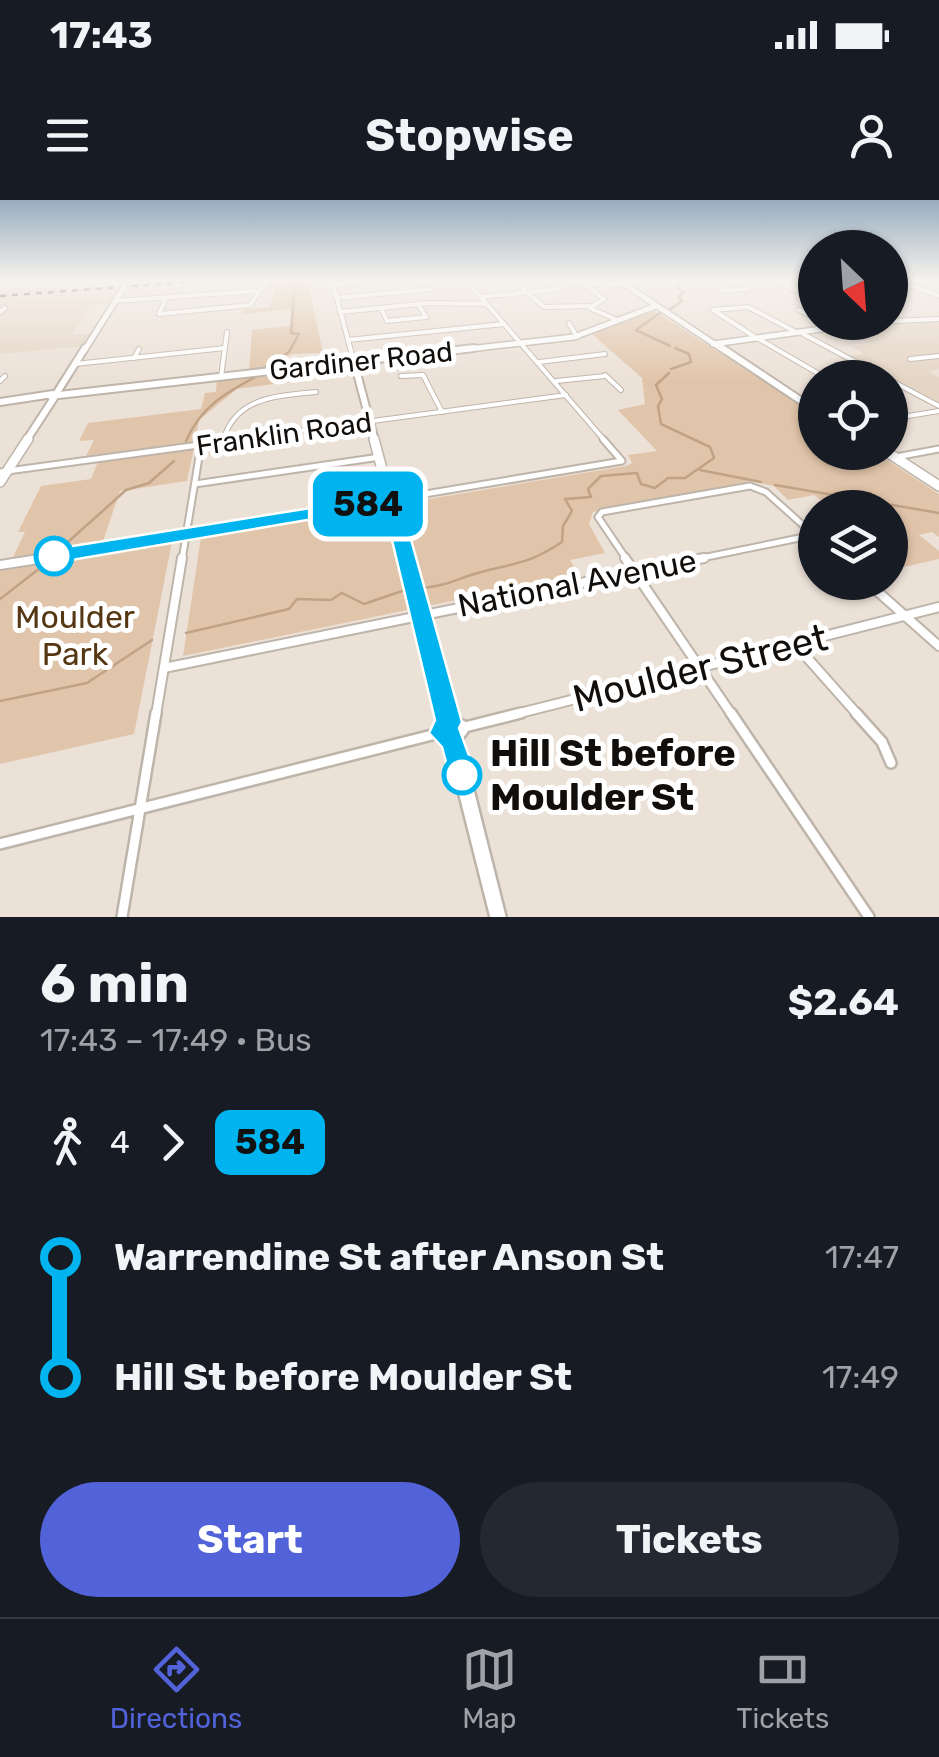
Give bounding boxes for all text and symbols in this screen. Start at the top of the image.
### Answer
text: 17:43 [50,12,153,58]
icon: menu [40,108,95,163]
icon: person [844,108,899,163]
text: Stopwise [365,109,574,162]
north arrow [798,230,908,340]
map controls [798,230,908,600]
street label: Gardiner Road [268,335,454,387]
button: locate [798,360,908,470]
street label: Franklin Road [194,405,374,463]
line badge: 584 [310,472,426,536]
text: 584 [333,483,403,525]
button: layers [798,490,908,600]
unlabelled marker [35,537,73,575]
street label: National Avenue [454,541,700,625]
park label: Moulder Park [15,598,135,673]
street label: Moulder Street [568,614,832,722]
place label: Hill St before Moulder St [490,730,736,820]
marker: Hill St before Moulder St [443,756,481,794]
text: 6 min [40,951,189,1016]
text: $2.64 [788,979,899,1025]
text: 17:43 – 17:49 · Bus [40,1021,312,1059]
icon: walk [40,1115,95,1170]
icon: forward [145,1115,200,1170]
text: 584 [235,1121,305,1163]
text: 4 [110,1123,130,1161]
text: Warrendine St after Anson St [114,1234,664,1280]
text: 17:47 [825,1238,899,1276]
text: Hill St before Moulder St [114,1354,572,1400]
text: 17:49 [822,1358,899,1396]
button: Start [40,1482,460,1597]
button: Tickets [480,1482,899,1597]
tab: Directions [110,1642,242,1735]
tab: Map [462,1642,517,1735]
tab: Tickets [736,1642,829,1735]

